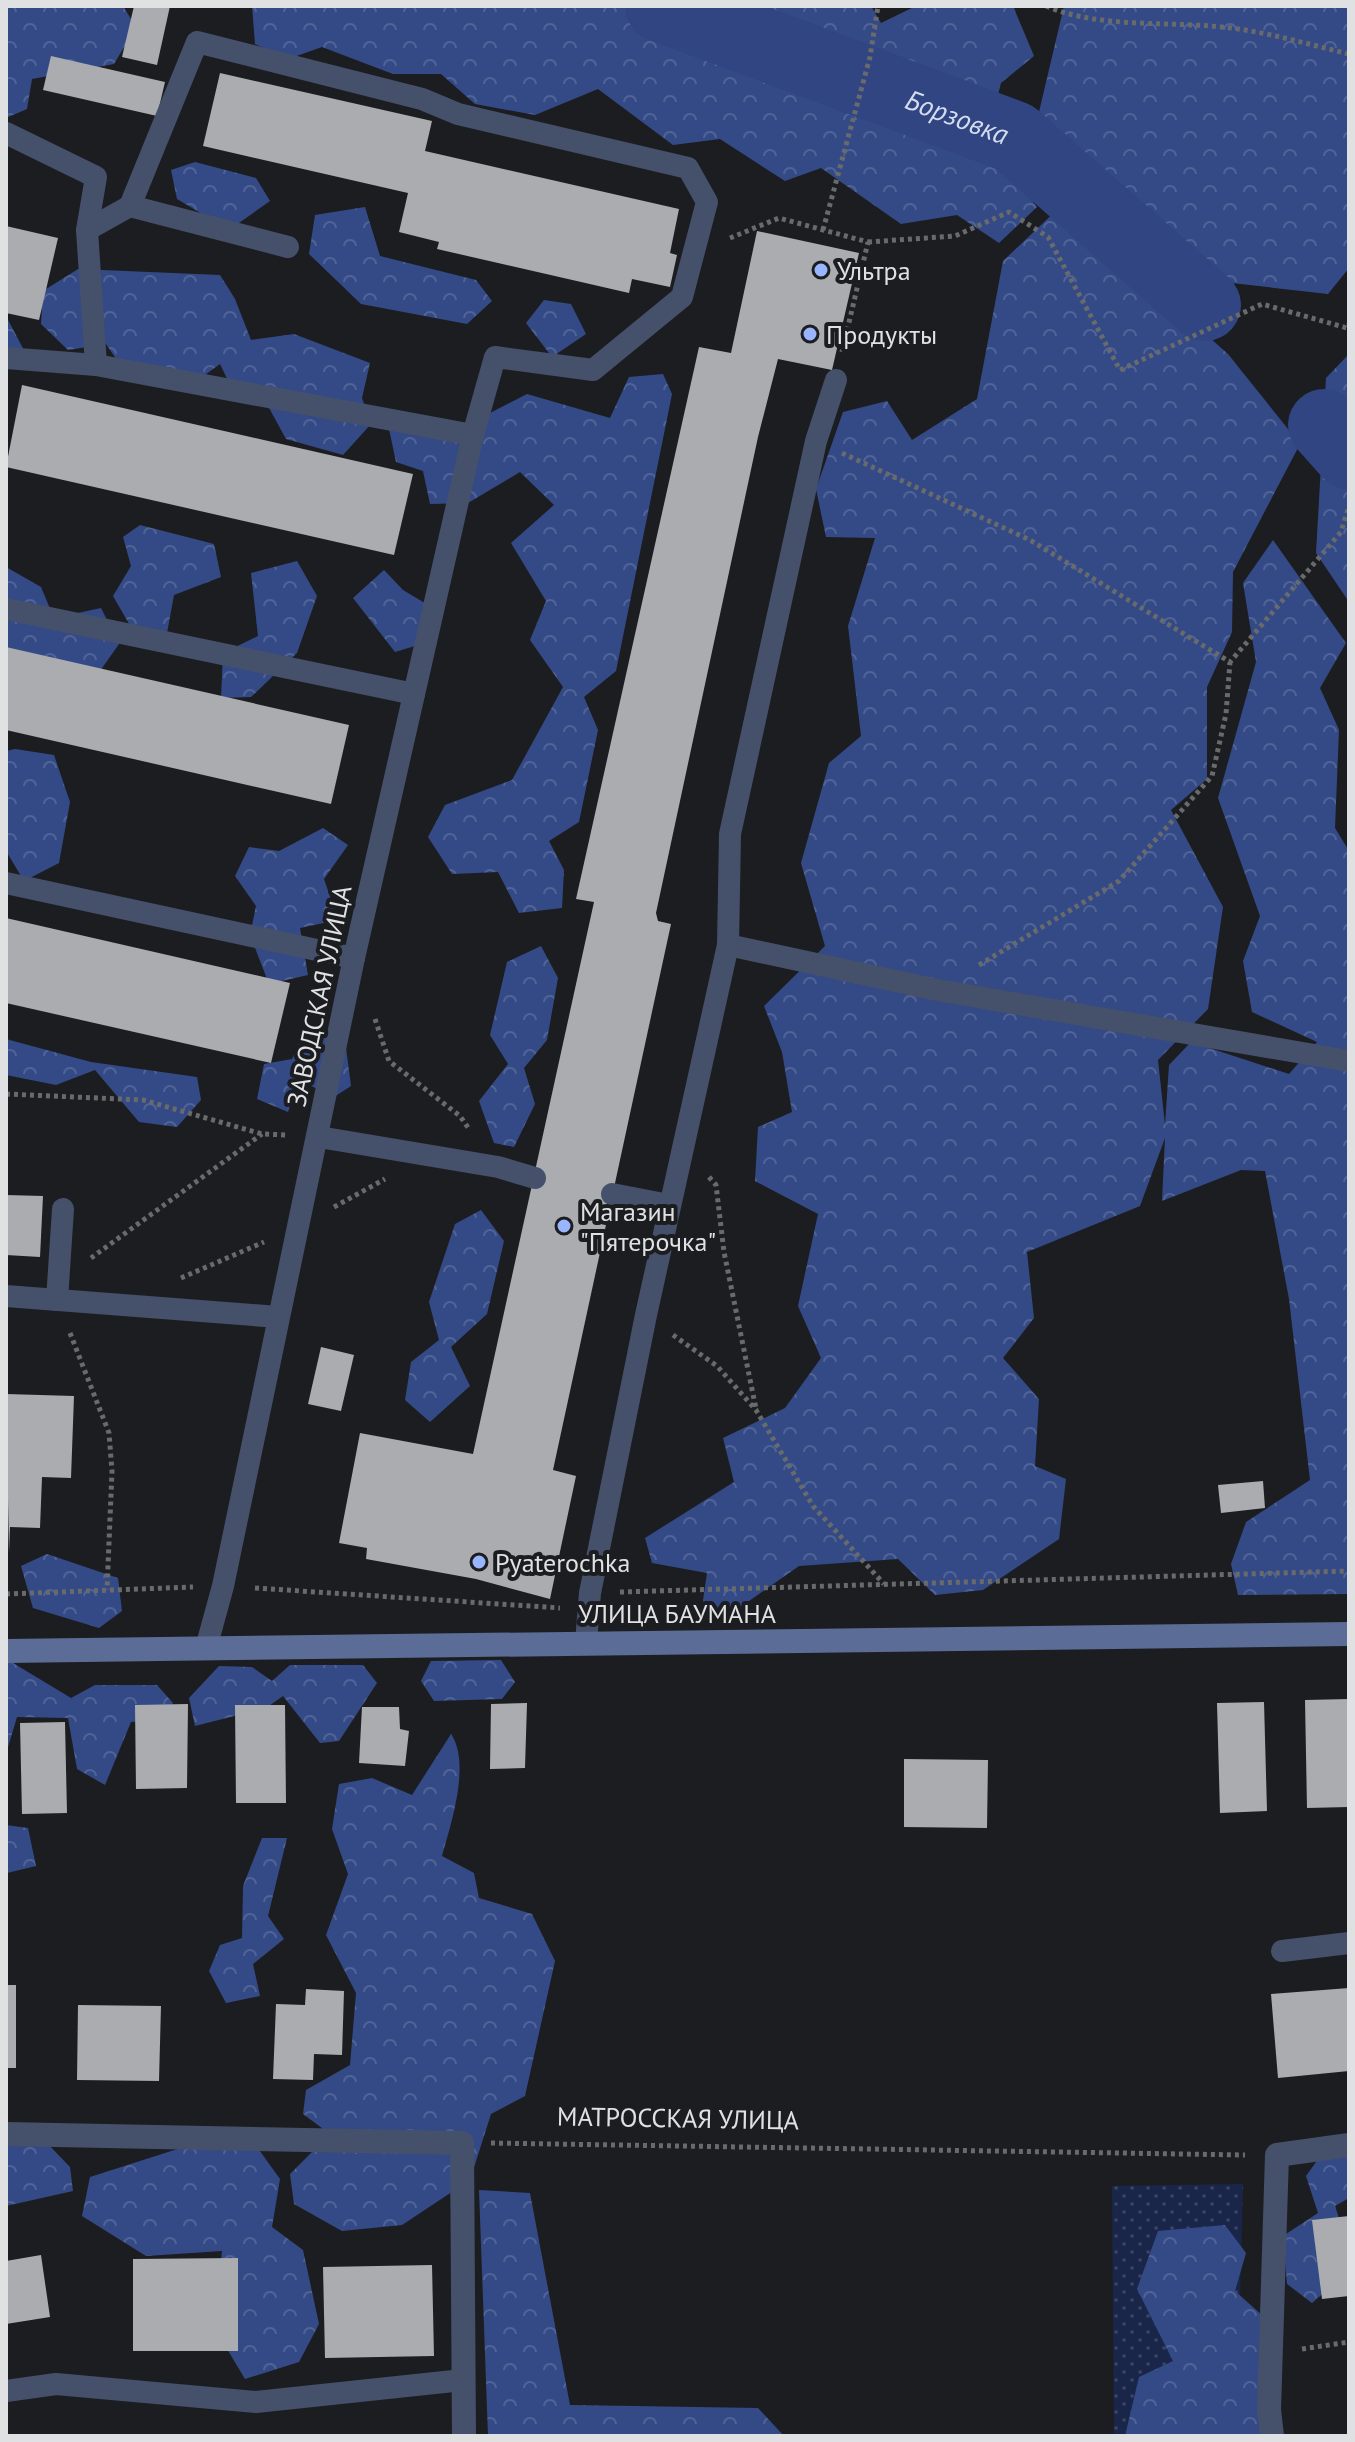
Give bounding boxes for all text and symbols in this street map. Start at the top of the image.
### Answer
water label: Борзовка [901,80,1014,152]
place label: Ультра [837,254,911,287]
marker: Ультра [812,261,830,279]
place label: Продукты [826,318,937,351]
marker: Продукты [801,325,819,343]
street label: ЗАВОДСКАЯ УЛИЦА [279,882,359,1110]
place label: Магазин "Пятерочка" [580,1195,716,1258]
marker: Магазин "Пятерочка" [555,1217,573,1235]
place label: Pyaterochka [495,1546,630,1579]
marker: Pyaterochka [470,1553,488,1571]
street label: УЛИЦА БАУМАНА [578,1597,776,1630]
street label: МАТРОССКАЯ УЛИЦА [557,2099,799,2137]

